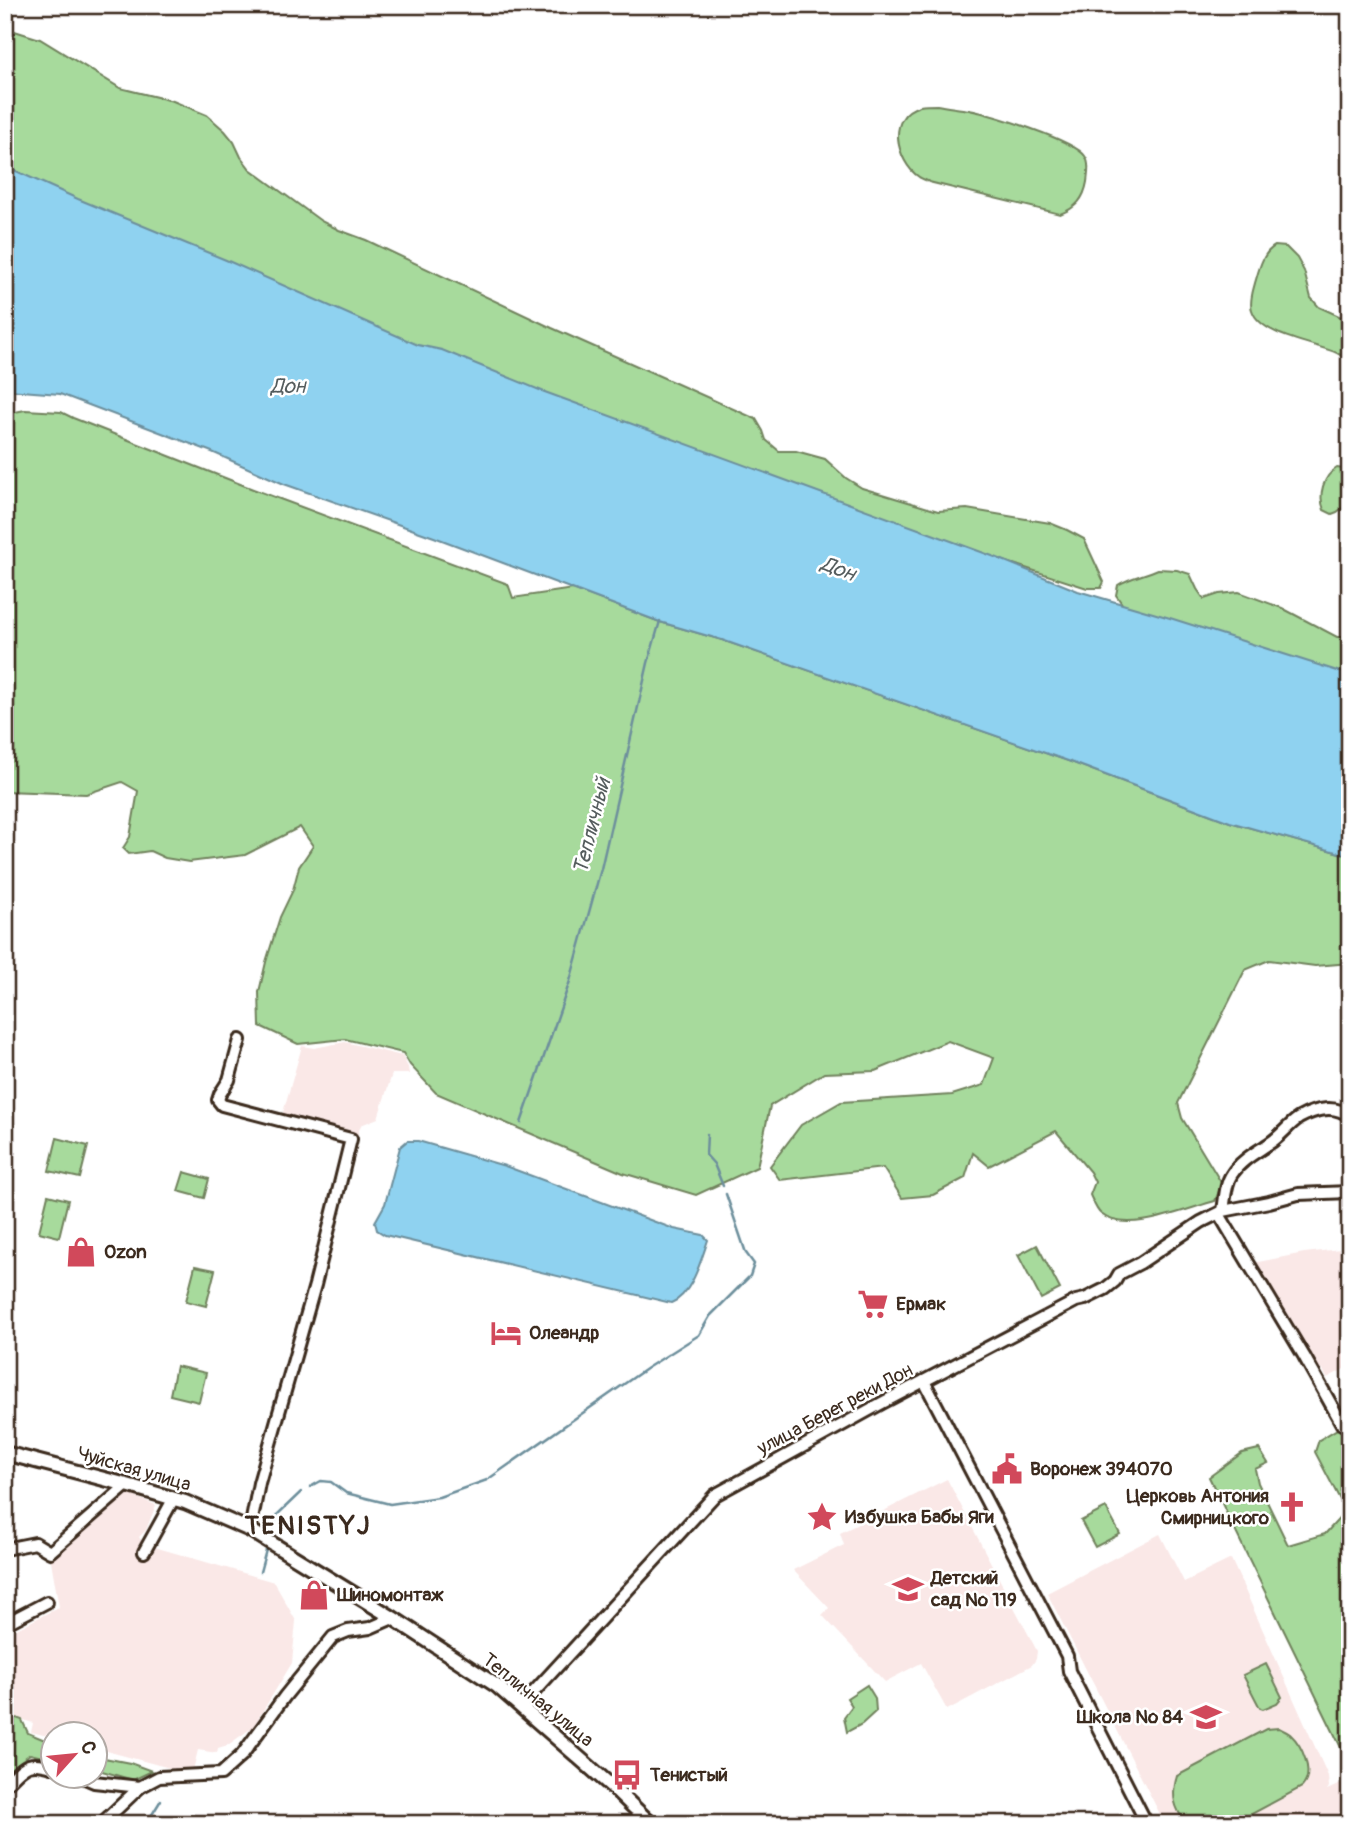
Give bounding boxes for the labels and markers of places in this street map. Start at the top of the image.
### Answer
shop icon: Ozon [64,1235,98,1269]
place label: Ozon [104,1240,147,1264]
supermarket icon: Ермак [856,1287,890,1321]
place label: Ермак [896,1292,946,1316]
hotel icon: Олеандр [489,1316,523,1350]
place label: Олеандр [529,1321,599,1345]
public building icon: Воронеж 394070 [990,1452,1024,1486]
place label: Воронеж 394070 [1030,1457,1173,1481]
place label: Церковь Антония Смирницкого [1127,1484,1270,1530]
church icon: Церковь Антония Смирницкого [1275,1490,1309,1524]
place icon: Избушка Бабы Яги [805,1500,839,1534]
place label: Избушка Бабы Яги [845,1505,994,1529]
place label: Детский сад № 119 [930,1566,1017,1612]
school or university icon: Детский сад № 119 [891,1572,925,1606]
shop icon: Шиномонтаж [297,1578,331,1612]
place label: Шиномонтаж [336,1583,444,1607]
school or university icon: Школа № 84 [1189,1700,1223,1734]
place label: Школа № 84 [1076,1705,1183,1729]
bus stop icon: Тенистый [610,1758,644,1792]
place label: Тенистый [649,1763,728,1787]

